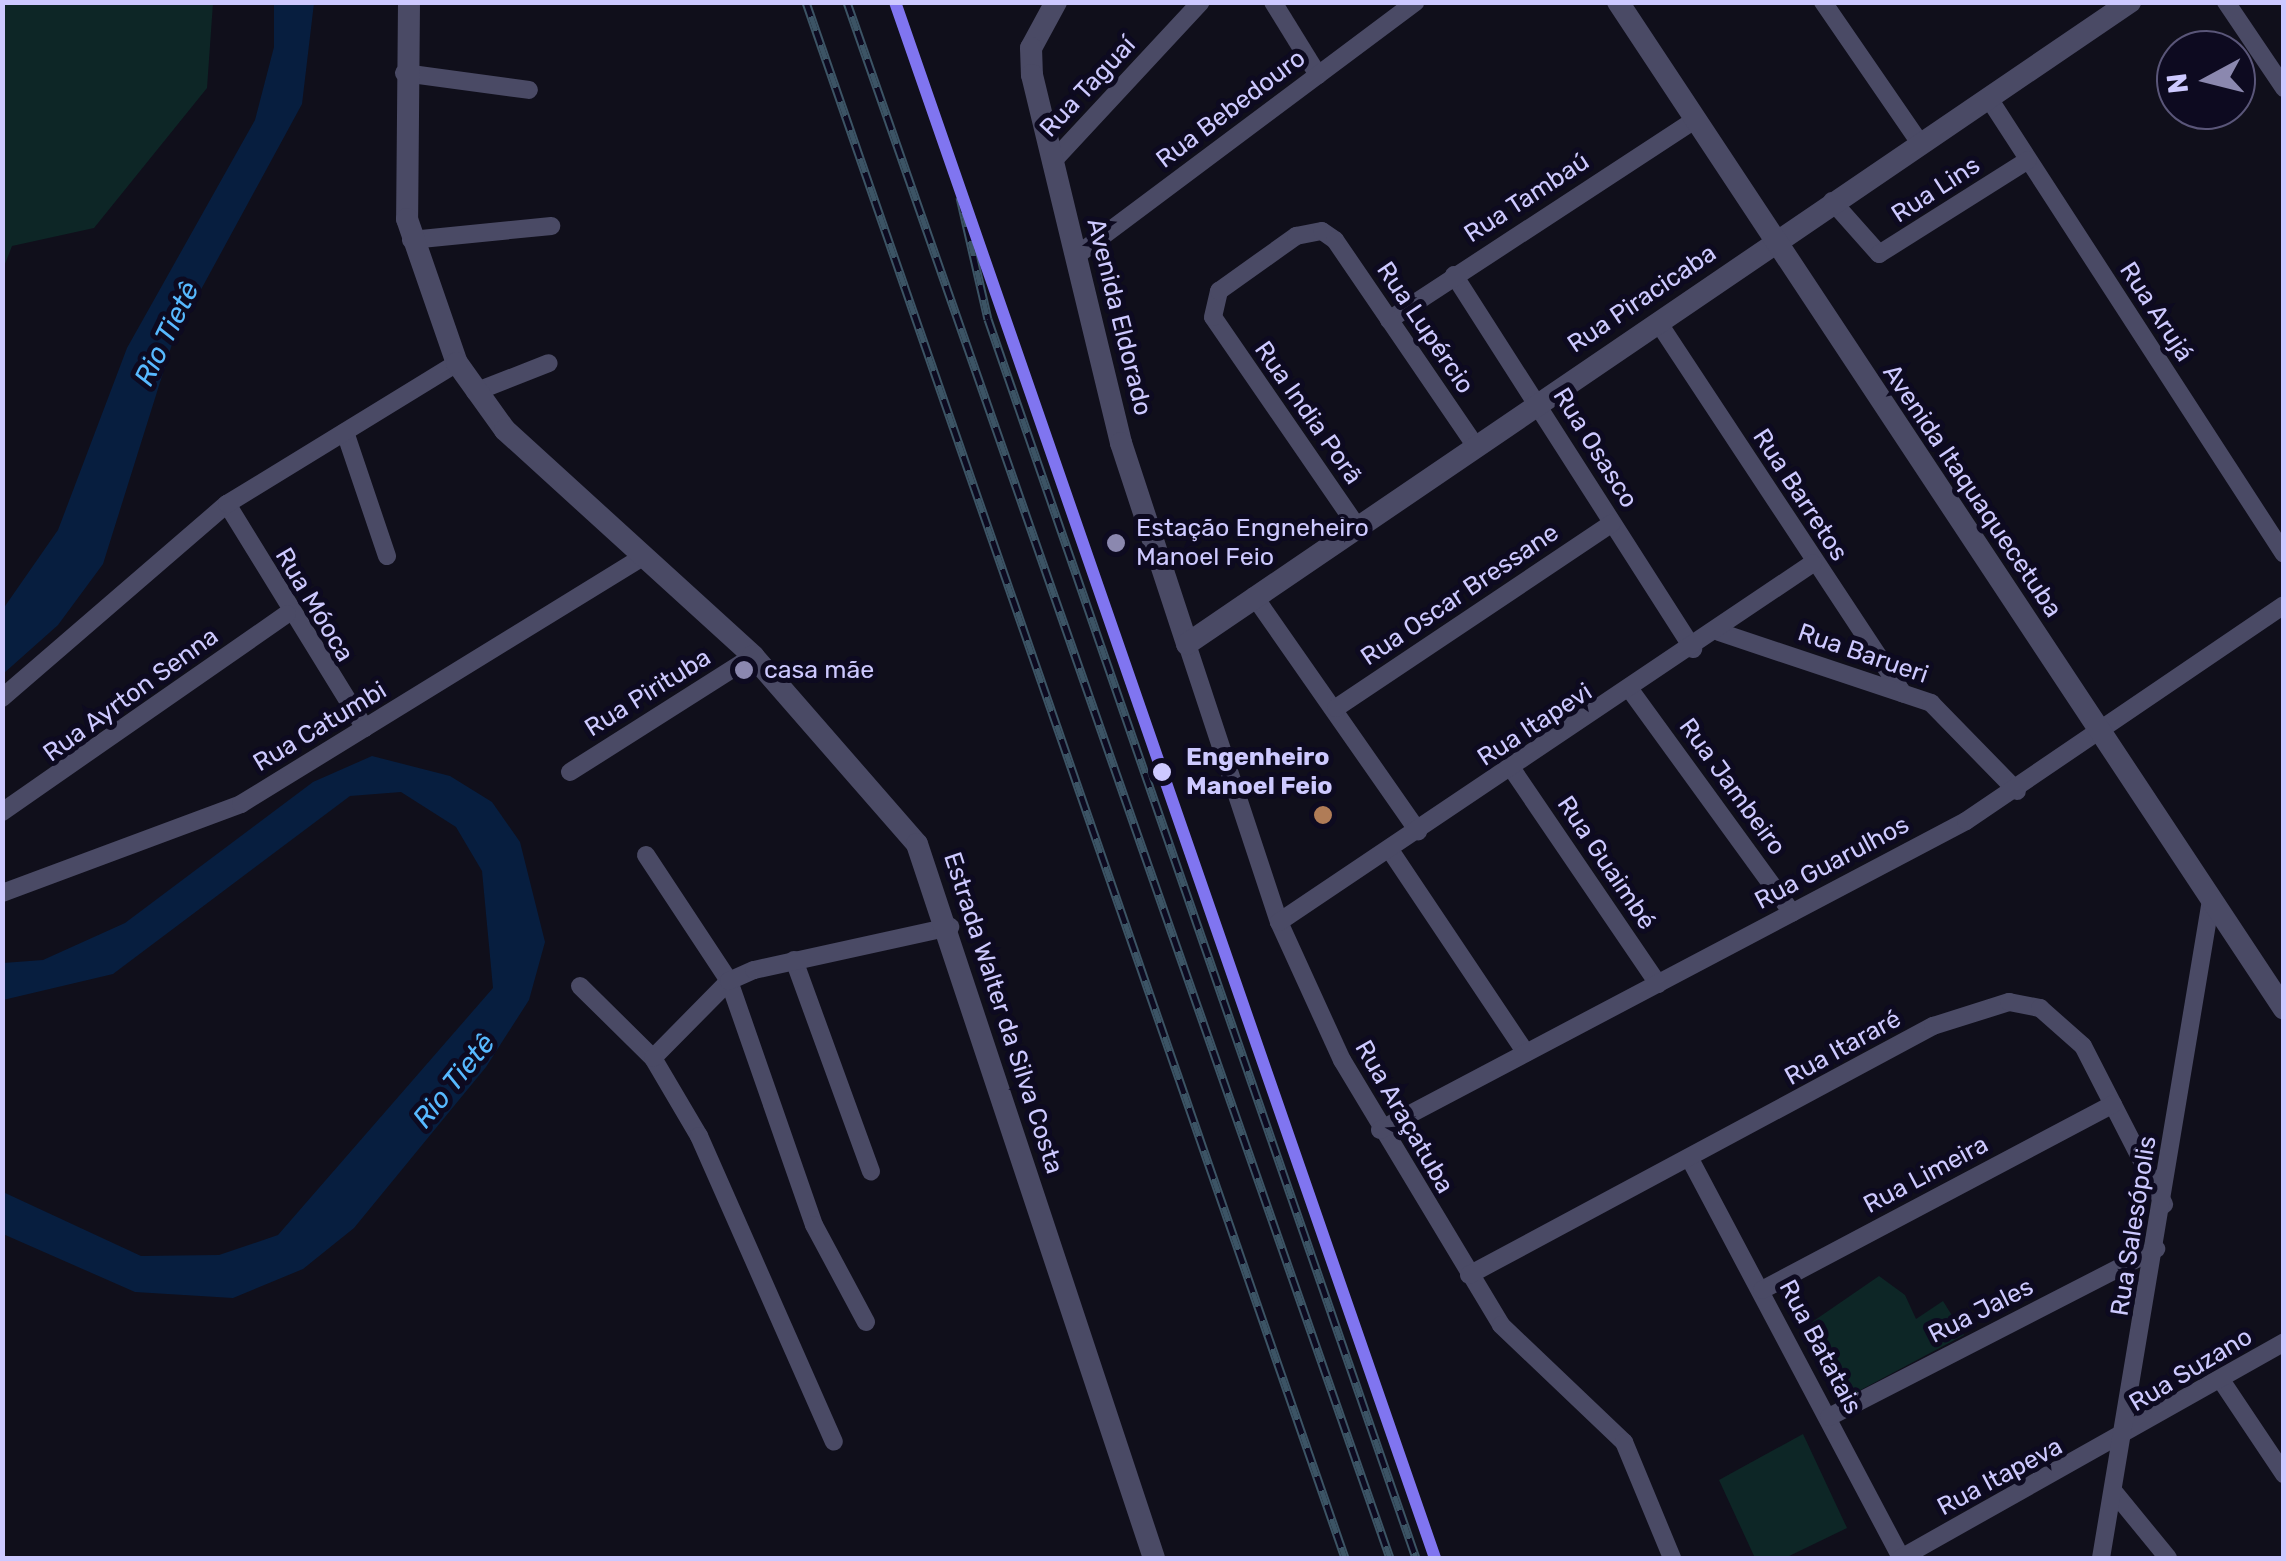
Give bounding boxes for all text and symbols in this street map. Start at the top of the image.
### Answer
street label: Rua Taguaí [1034,30,1142,144]
north arrow [2156,30,2256,130]
street label: Rua Bebedouro [1151,43,1311,175]
text: N [2160,71,2195,95]
street label: Rua Tambaú [1459,146,1595,250]
street label: Rua Lins [1886,150,1986,230]
street label: Avenida Eldorado [1080,215,1158,419]
street label: Rua Piracicaba [1562,238,1722,360]
street label: Rua Lupércio [1370,256,1480,400]
street label: Rua Arujá [2113,256,2199,368]
water label: Rio Tietê [127,276,207,392]
street label: Rua India Porã [1248,336,1368,490]
street label: Avenida Itaquaquecetuba [1876,359,2068,623]
street label: Rua Osasco [1546,383,1644,513]
street label: Rua Barretos [1746,423,1854,567]
place label: Estação Engneheiro Manoel Feio [1136,514,1369,573]
street label: Rua Oscar Bressane [1355,518,1565,672]
marker: Estação Engneheiro Manoel Feio [1105,532,1127,554]
street label: Rua Móoca [268,543,360,667]
street label: Rua Barueri [1794,618,1932,690]
street label: Rua Ayrton Senna [37,621,225,769]
street label: Rua Pirituba [580,643,716,743]
place label: casa mãe [764,655,874,685]
marker: casa mãe [733,659,755,681]
street label: Rua Catumbi [248,676,392,778]
street label: Rua Itapevi [1472,677,1598,773]
street label: Rua Jambeiro [1672,713,1792,861]
place label: Engenheiro Manoel Feio [1186,743,1333,802]
marker: Engenheiro Manoel Feio [1147,757,1177,787]
street label: Rua Guaimbé [1550,791,1662,935]
unlabelled marker [1313,805,1333,825]
street label: Rua Guarulhos [1750,810,1914,916]
street label: Estrada Walter da Silva Costa [937,848,1069,1178]
street label: Rua Itararé [1780,1004,1906,1092]
water label: Rio Tietê [406,1027,502,1135]
street label: Rua Araçatuba [1348,1035,1460,1199]
street label: Rua Limeira [1859,1130,1993,1220]
street label: Rua Salesópolis [2105,1134,2163,1318]
street label: Rua Jales [1924,1272,2038,1350]
street label: Rua Batatais [1772,1275,1868,1419]
street label: Rua Suzano [2124,1322,2258,1418]
street label: Rua Itapeva [1932,1432,2068,1522]

